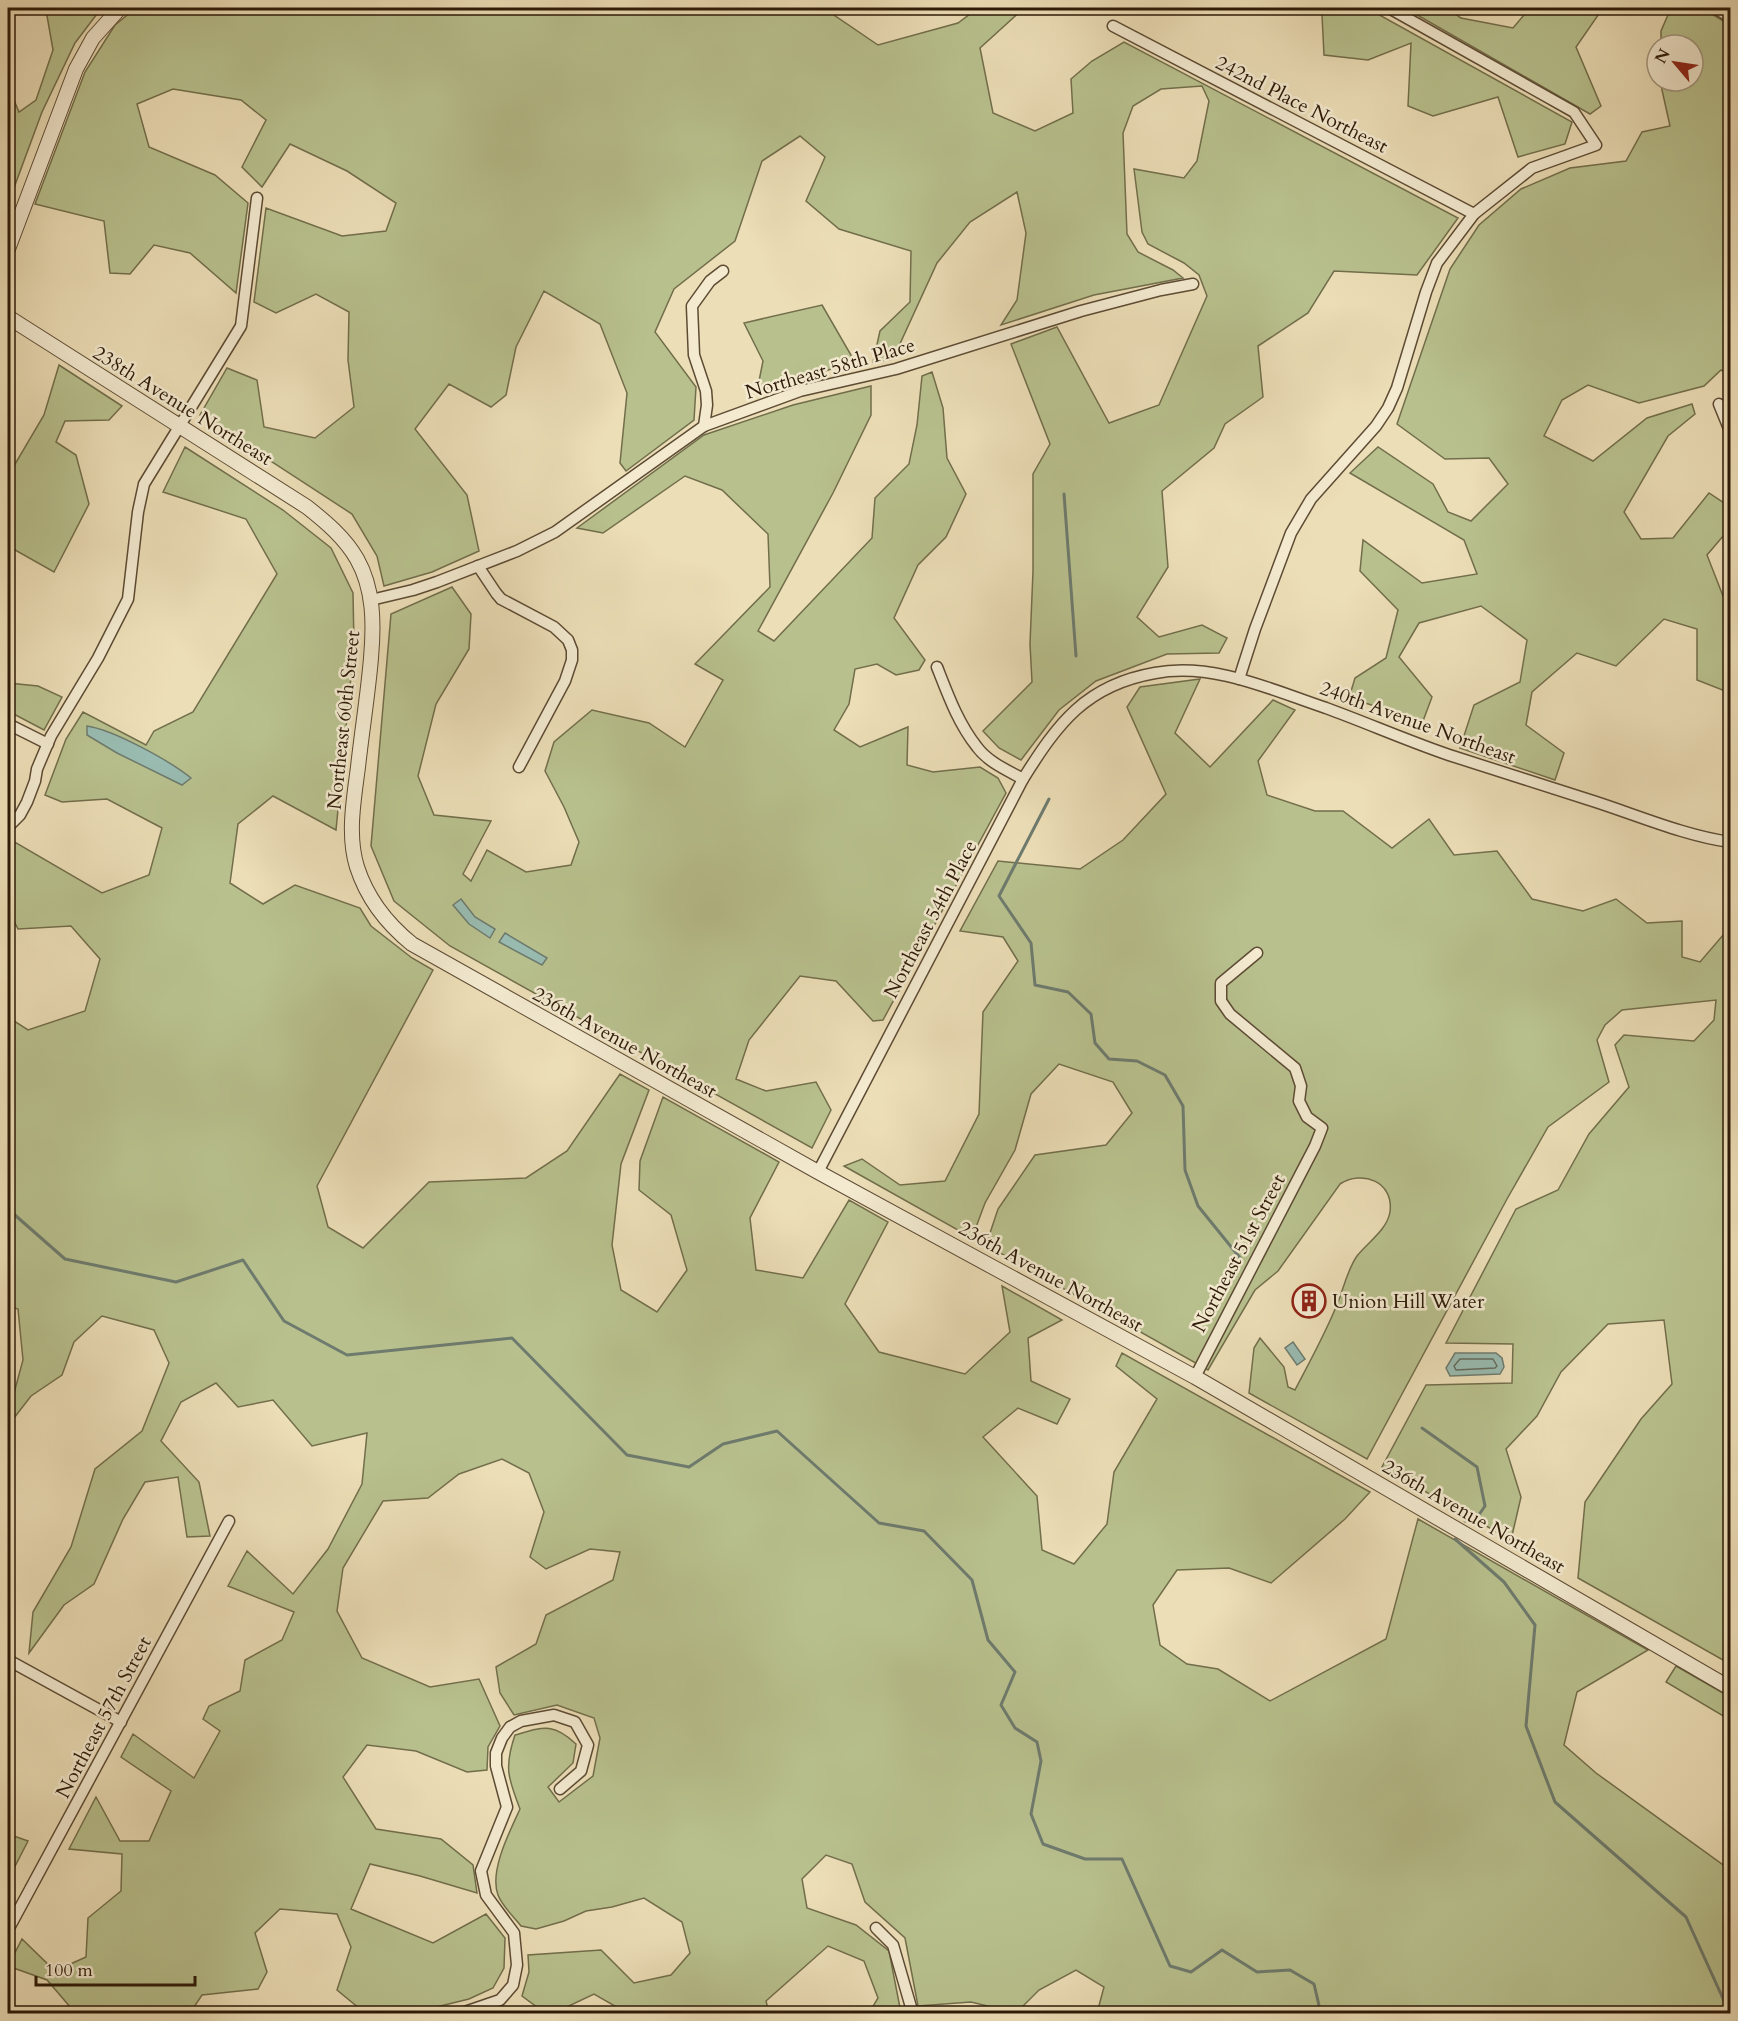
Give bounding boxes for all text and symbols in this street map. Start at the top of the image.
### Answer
north arrow [1645,33,1705,93]
text: N [1650,45,1676,68]
street label: 242nd Place Northeast [1211,49,1393,160]
street label: Northeast 58th Place [742,331,918,406]
street label: 238th Avenue Northeast [88,339,278,472]
street label: Northeast 60th Street [321,629,366,811]
street label: 240th Avenue Northeast [1316,674,1520,771]
street label: Northeast 54th Place [877,835,984,1003]
street label: 236th Avenue Northeast [528,980,722,1105]
street label: Northeast 51st Street [1185,1169,1292,1337]
street label: 236th Avenue Northeast [954,1214,1148,1339]
building icon: Union Hill Water [1291,1283,1327,1319]
place label: Union Hill Water [1332,1288,1485,1315]
street label: 236th Avenue Northeast [1377,1453,1571,1580]
street label: Northeast 57th Street [49,1631,158,1803]
scale bar [36,1949,195,1987]
text: 100 m [45,1958,93,1983]

